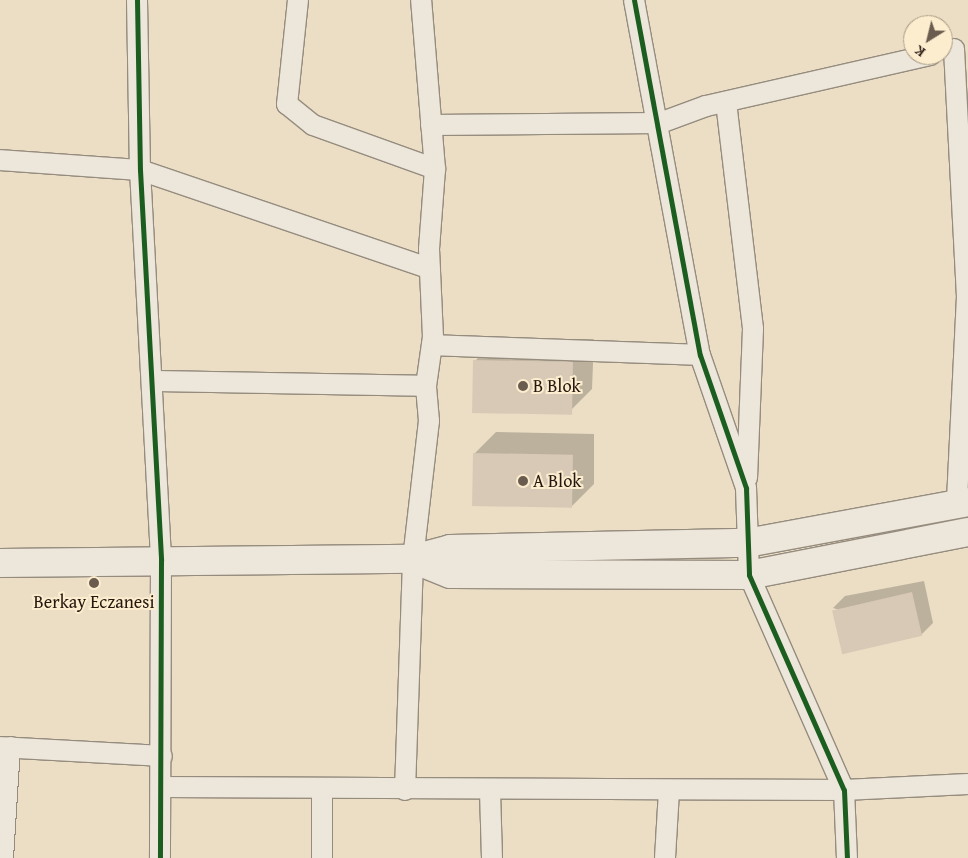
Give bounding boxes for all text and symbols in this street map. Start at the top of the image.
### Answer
north arrow [903,15,953,65]
text: K [910,41,929,62]
place label: B Blok [533,375,581,397]
marker: B Blok [517,380,529,392]
place label: A Blok [533,470,581,492]
marker: A Blok [517,475,529,487]
marker: Berkay Eczanesi [88,577,100,589]
place label: Berkay Eczanesi [34,591,154,613]

